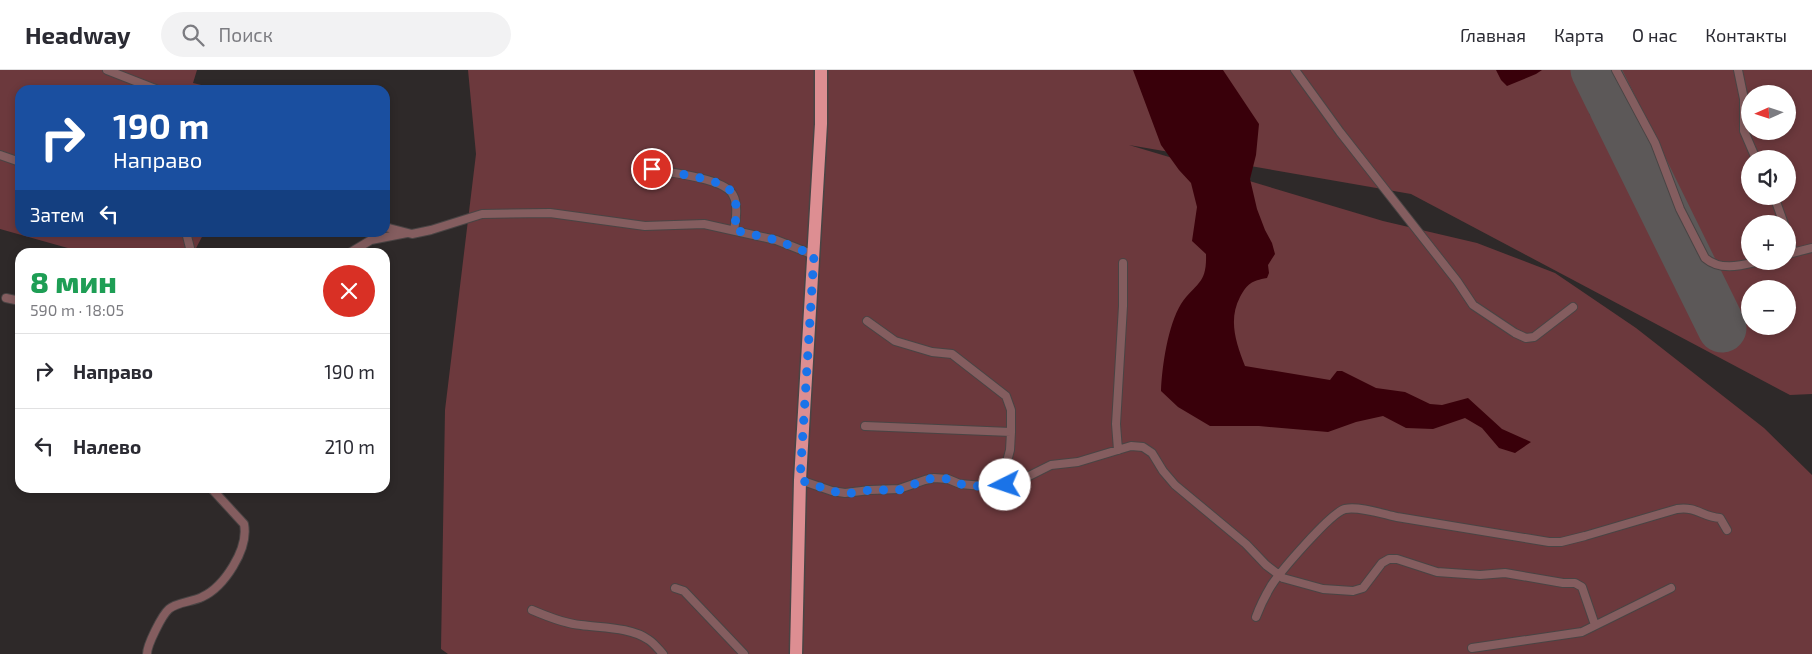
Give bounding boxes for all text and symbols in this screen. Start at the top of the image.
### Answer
search box [161,12,511,57]
text: Headway [25,20,131,49]
icon: search [179,21,207,49]
text: Поиск [219,23,273,46]
text: Главная [1460,24,1526,46]
text: Карта [1554,24,1604,46]
text: О нас [1632,24,1677,46]
text: Контакты [1705,24,1787,46]
north arrow [1741,85,1796,140]
map controls [1741,85,1796,335]
text: 190 m [113,104,209,146]
icon: right [30,105,95,170]
text: Направо [113,146,202,172]
pin [631,148,673,190]
button: sound [1741,150,1796,205]
icon: arrive [638,155,666,183]
icon: left [95,200,123,228]
text: Затем [30,203,85,226]
button: + [1741,215,1796,270]
text: 8 мин [30,263,117,299]
button: close [323,265,375,317]
button: − [1741,280,1796,335]
text: 590 m · 18:05 [30,300,124,319]
icon: right [30,357,58,385]
text: Направо [73,360,153,383]
text: 190 m [324,360,375,383]
icon: left [30,432,58,460]
text: Налево [73,435,141,458]
text: 210 m [324,435,375,458]
position arrow [978,458,1030,510]

